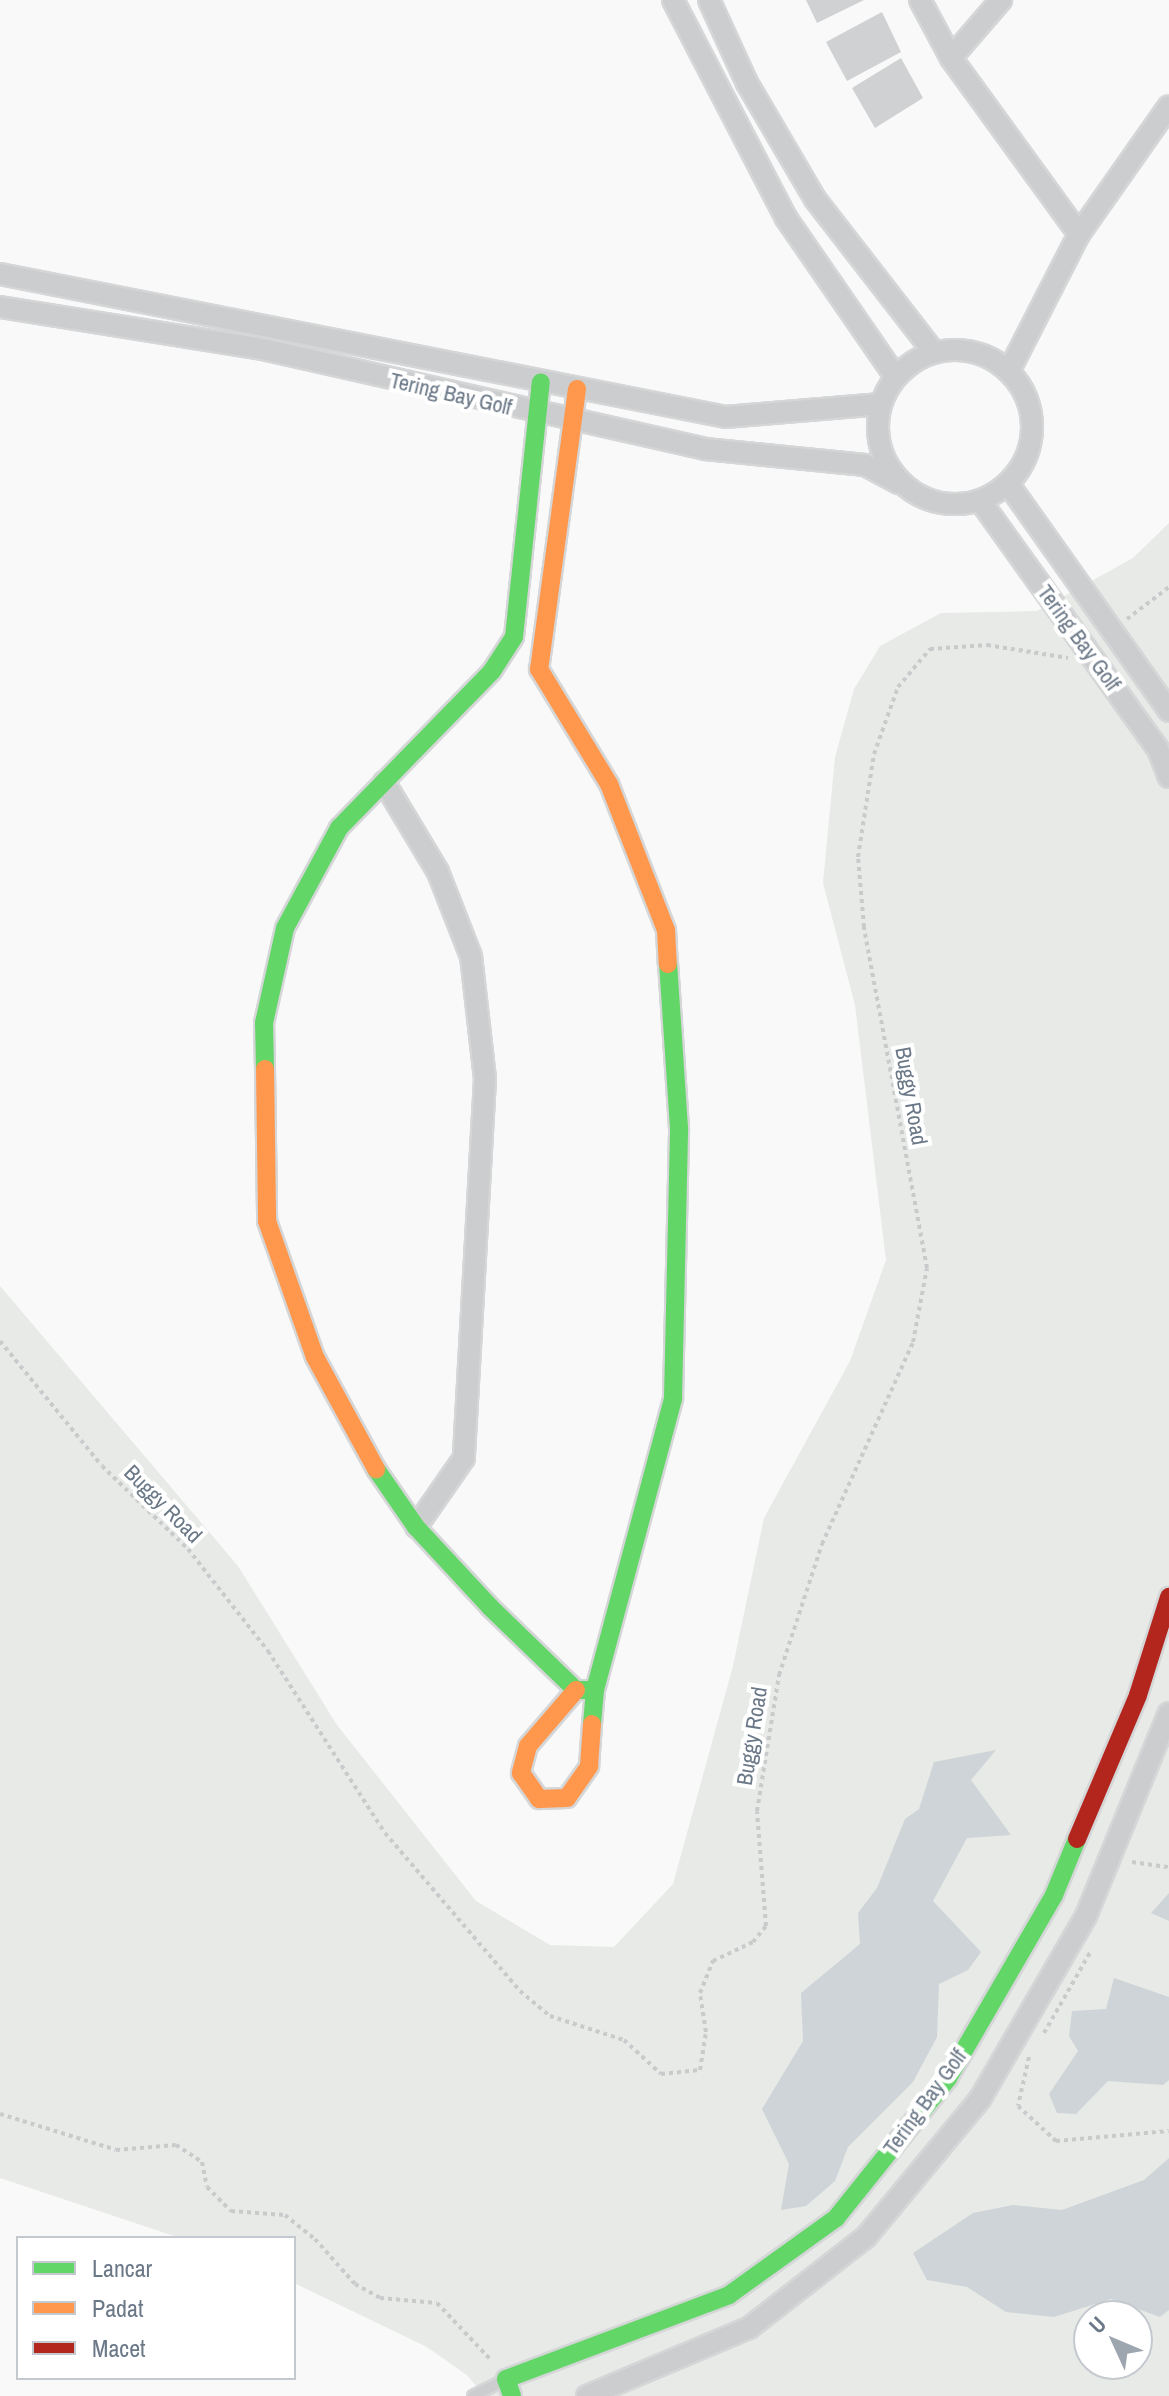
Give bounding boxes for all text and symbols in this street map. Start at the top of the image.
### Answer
street label: Tering Bay Golf [387,367,515,421]
street label: Tering Bay Golf [1032,580,1126,696]
street label: Buggy Road [889,1045,933,1147]
street label: Buggy Road [119,1460,207,1548]
street label: Buggy Road [731,1685,773,1787]
street label: Tering Bay Golf [878,2044,972,2160]
legend [16,2236,296,2380]
text: Lancar [92,2252,152,2284]
text: Padat [92,2292,143,2324]
north arrow [1073,2300,1153,2380]
text: U [1082,2310,1112,2340]
text: Macet [92,2332,146,2364]

